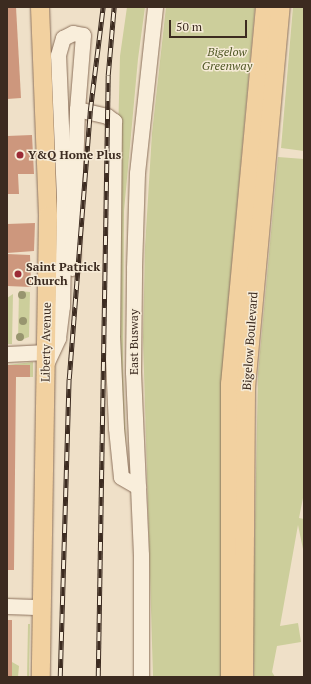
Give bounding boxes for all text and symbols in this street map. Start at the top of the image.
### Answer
scale bar [171,12,249,38]
text: 50 m [176,19,202,34]
park label: Bigelow Greenway [202,45,252,73]
place label: Y&Q Home Plus [28,148,121,162]
marker: Y&Q Home Plus [15,150,25,160]
place label: Saint Patrick Church [26,260,100,288]
marker: Saint Patrick Church [13,269,23,279]
street label: Bigelow Boulevard [239,291,261,391]
street label: Liberty Avenue [38,302,54,382]
street label: East Busway [127,309,141,375]

